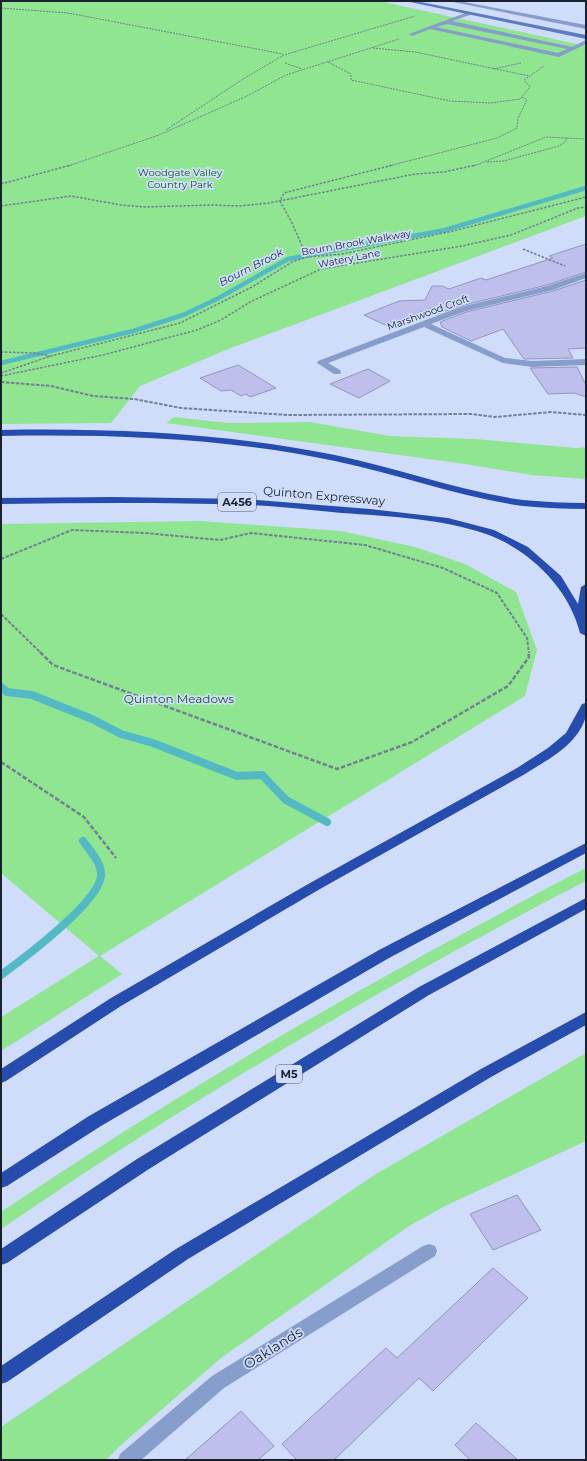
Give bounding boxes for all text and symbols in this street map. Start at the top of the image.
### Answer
park label: Woodgate Valley Country Park [138,166,223,191]
street label: Bourn Brook Walkway [300,226,412,259]
water label: Bourn Brook [217,245,286,289]
street label: Watery Lane [317,246,381,271]
street label: Marshwood Croft [385,292,471,333]
street label: Quinton Expressway [262,483,386,508]
road number: A456 [218,493,256,511]
park label: Quinton Meadows [124,691,234,706]
road number: M5 [276,1065,302,1083]
street label: Oaklands [240,1323,306,1373]

